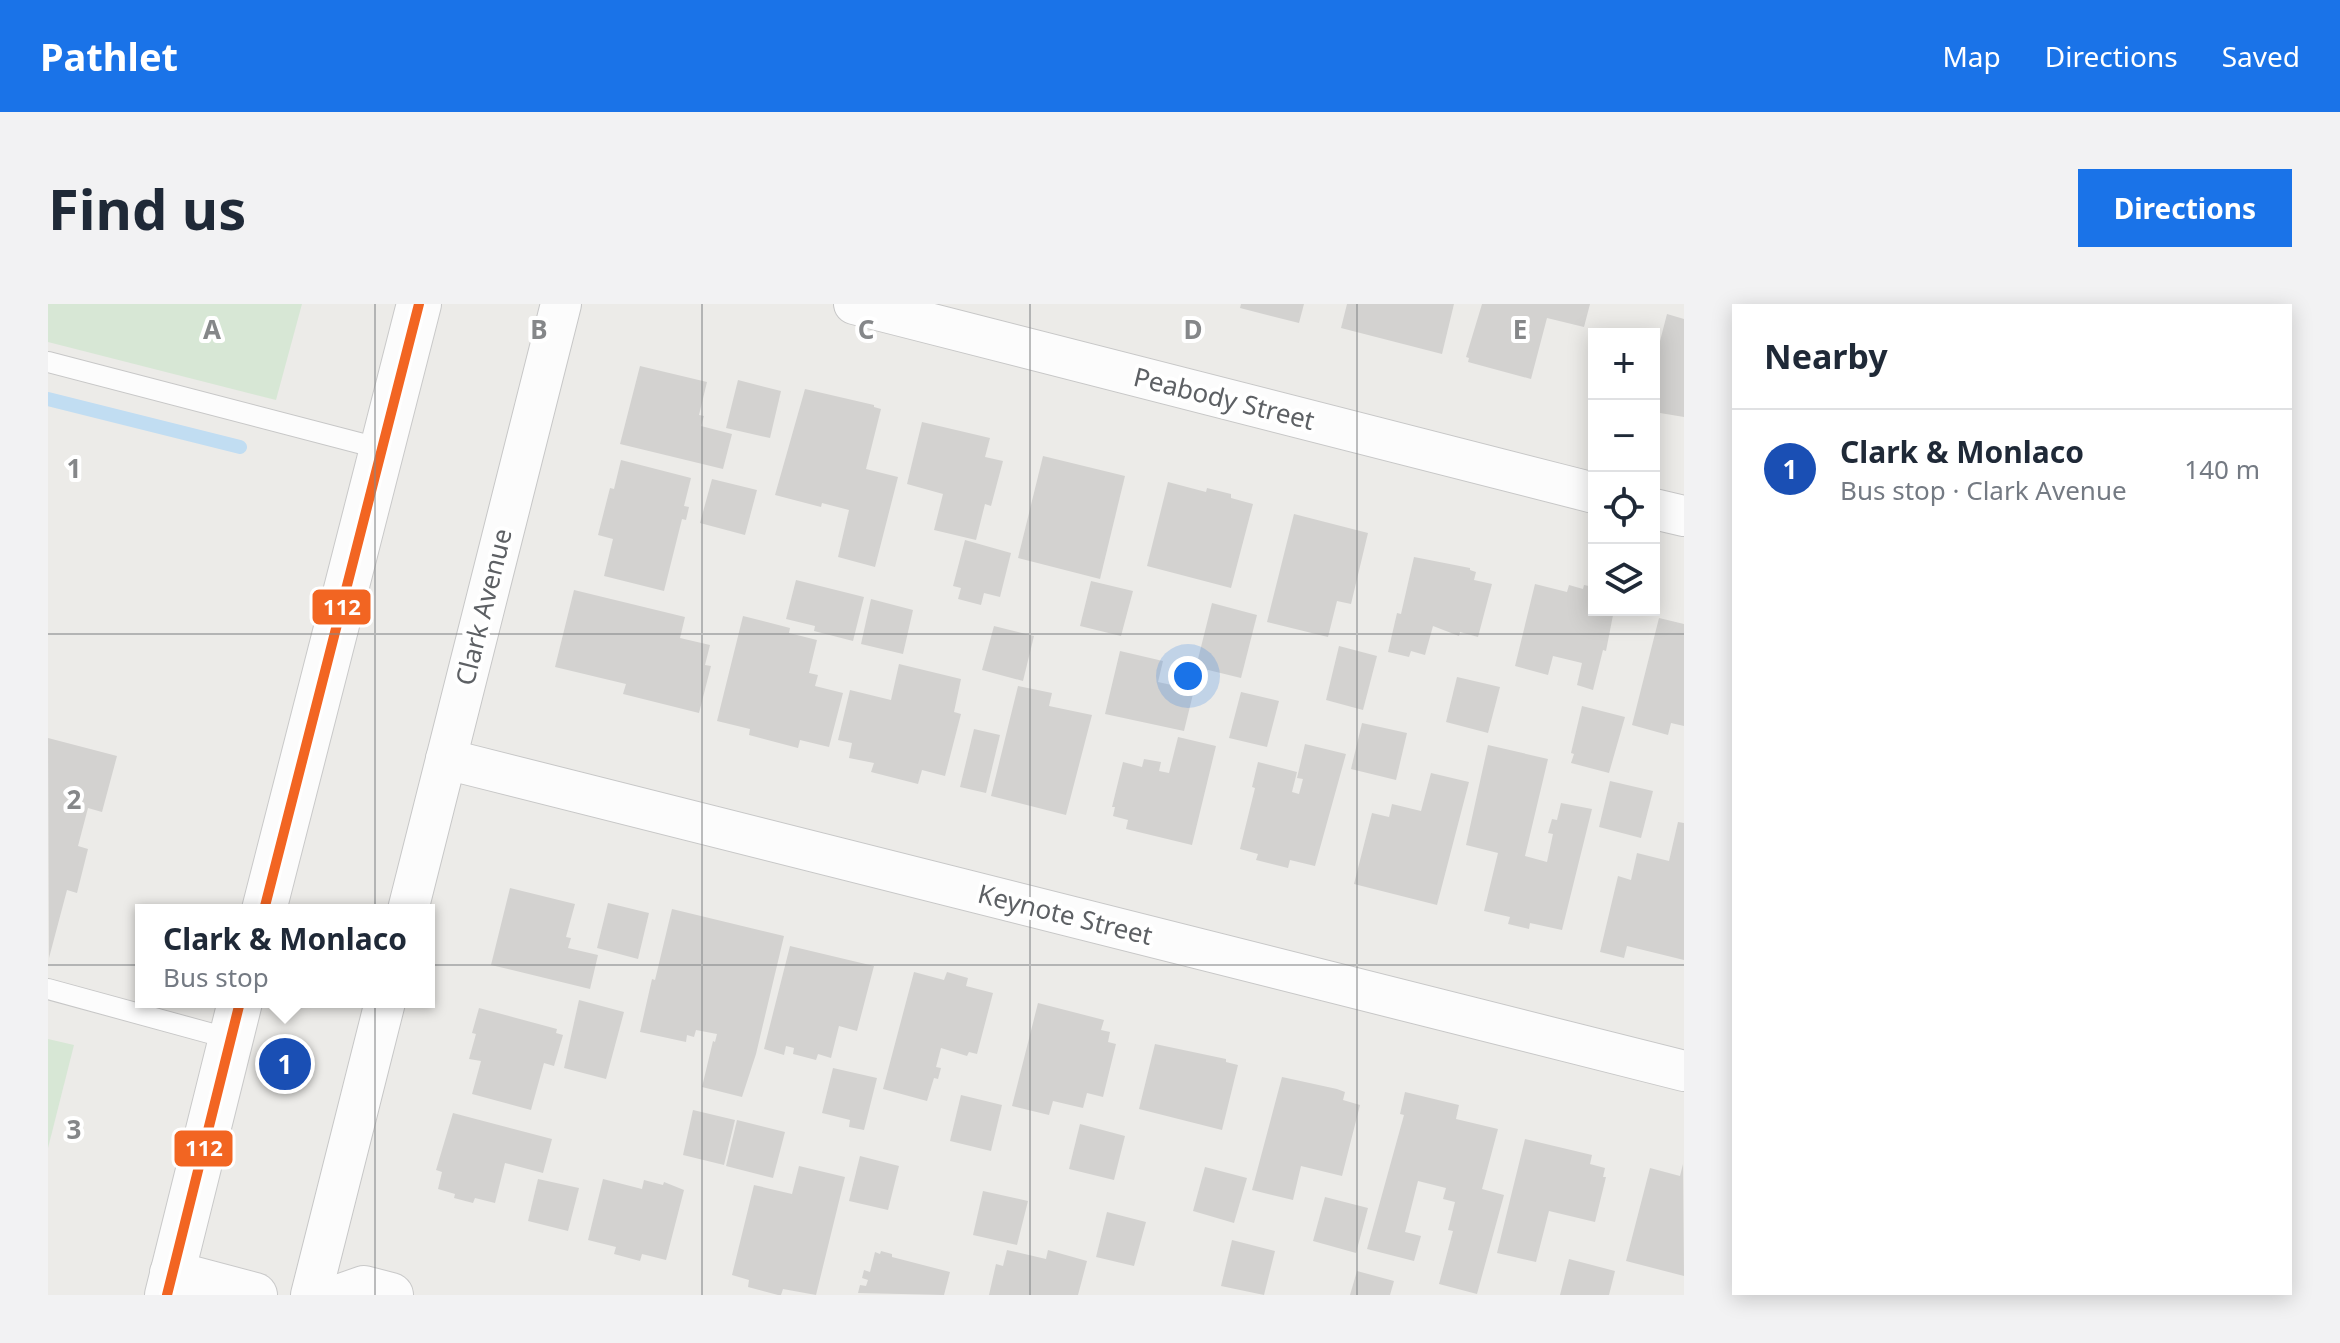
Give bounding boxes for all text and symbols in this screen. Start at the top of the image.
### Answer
text: Pathlet [40,30,178,82]
text: Map [1942,37,2001,75]
text: Directions [2045,37,2178,75]
text: Saved [2222,37,2300,75]
button: Directions [2078,169,2292,247]
text: Find us [48,170,246,246]
text: A [203,311,221,347]
text: B [530,311,548,347]
text: C [858,311,874,347]
text: D [1183,311,1203,347]
text: E [1513,311,1527,347]
map controls [1588,328,1660,616]
button: + [1588,328,1660,400]
text: Nearby [1764,333,1888,379]
street label: Peabody Street [1130,358,1319,438]
button: − [1588,400,1660,472]
text: Clark & Monlaco [1840,431,2084,472]
text: 1 [67,450,81,486]
text: 1 [1783,451,1797,487]
text: 140 m [2184,451,2260,487]
button: locate [1588,472,1660,544]
text: Bus stop · Clark Avenue [1840,472,2127,508]
street label: Clark Avenue [446,525,520,689]
button: layers [1588,544,1660,616]
line badge: 112 [311,588,372,626]
text: 112 [323,591,361,621]
your location [1168,656,1208,696]
text: 2 [67,781,82,817]
street label: Keynote Street [974,875,1156,953]
popup [135,904,435,1008]
text: Clark & Monlaco [163,918,407,959]
text: Bus stop [163,959,269,995]
pin: 1 [259,1034,311,1094]
text: 3 [67,1111,81,1147]
line badge: 112 [173,1129,234,1168]
text: 112 [185,1132,223,1162]

